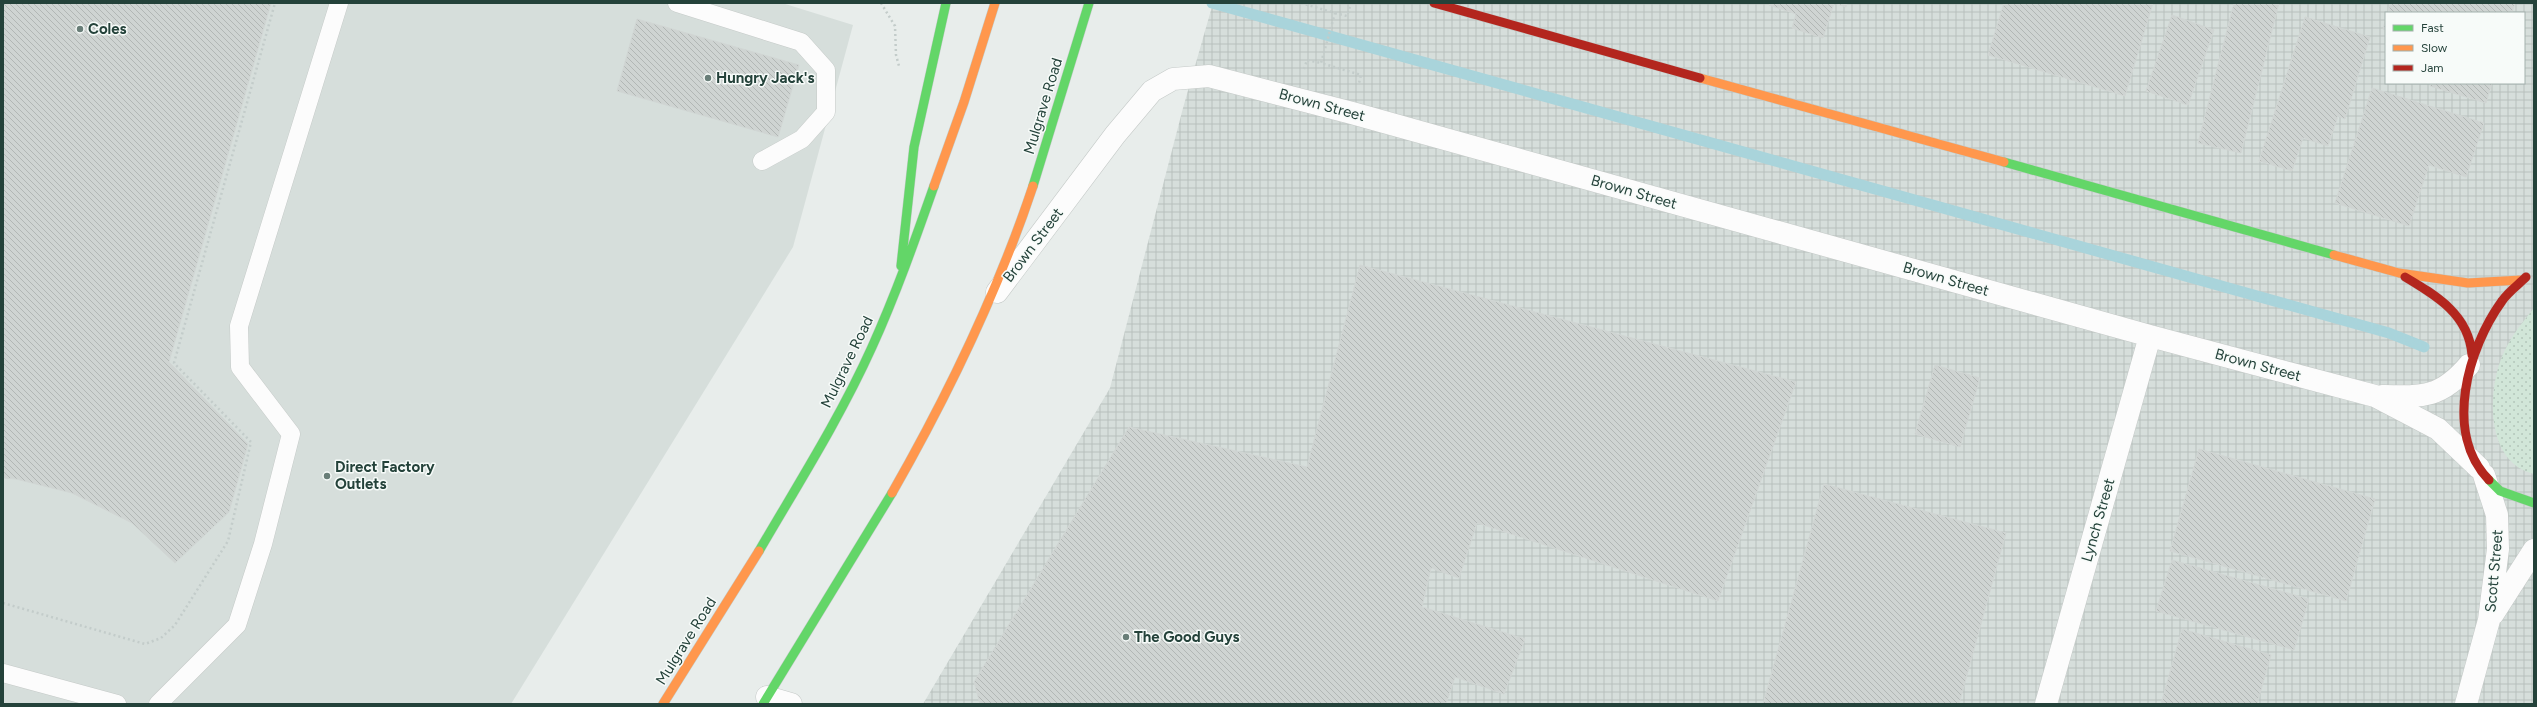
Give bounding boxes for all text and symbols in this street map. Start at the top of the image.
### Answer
legend [2385,12,2525,84]
place label: Coles [88,20,127,38]
text: Fast [2421,21,2444,35]
marker: Coles [75,24,85,34]
text: Slow [2421,41,2448,55]
street label: Mulgrave Road [1020,56,1066,156]
text: Jam [2421,61,2444,75]
place label: Hungry Jack's [716,69,814,87]
marker: Hungry Jack's [703,73,713,83]
street label: Brown Street [1277,85,1367,125]
street label: Brown Street [1589,171,1679,213]
street label: Brown Street [999,204,1067,286]
street label: Brown Street [1901,258,1991,300]
street label: Mulgrave Road [817,313,877,411]
street label: Brown Street [2213,345,2303,385]
place label: Direct Factory Outlets [335,458,435,493]
marker: Direct Factory Outlets [322,471,332,481]
street label: Lynch Street [2077,476,2119,564]
street label: Scott Street [2481,529,2507,613]
street label: Mulgrave Road [652,594,720,688]
place label: The Good Guys [1134,628,1240,646]
marker: The Good Guys [1121,632,1131,642]

